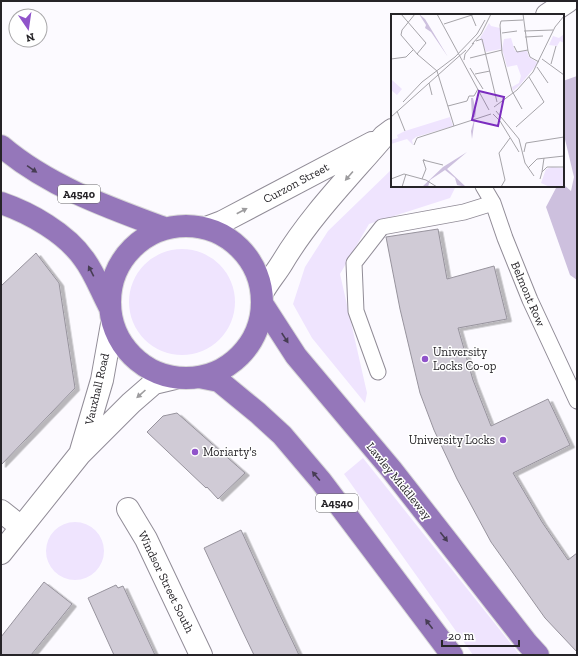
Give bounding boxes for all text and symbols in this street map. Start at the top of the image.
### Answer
north arrow [8,8,48,48]
inset map [391,14,564,187]
text: N [24,30,36,45]
street label: Curzon Street [261,160,332,206]
one-way arrow [27,165,38,173]
one-way arrow [345,171,354,182]
road number: A4540 [58,185,100,203]
one-way arrow [236,208,247,215]
street label: Belmont Row [508,259,548,329]
one-way arrow [88,265,94,277]
one-way arrow [281,332,288,344]
place label: University Locks Co-op [433,345,497,373]
street label: Vauxhall Road [82,351,112,427]
marker: University Locks Co-op [420,354,430,364]
one-way arrow [136,389,146,398]
place label: University Locks [409,433,495,447]
marker: University Locks [498,435,508,445]
street label: Lawley Middleway [364,440,435,523]
place label: Moriarty's [203,445,257,459]
marker: Moriarty's [190,447,200,457]
one-way arrow [312,470,321,481]
road number: A4540 [316,494,358,512]
street label: Windsor Street South [135,529,197,635]
one-way arrow [439,531,448,542]
one-way arrow [425,619,433,629]
scale bar [442,622,519,648]
text: 20 m [448,629,475,643]

